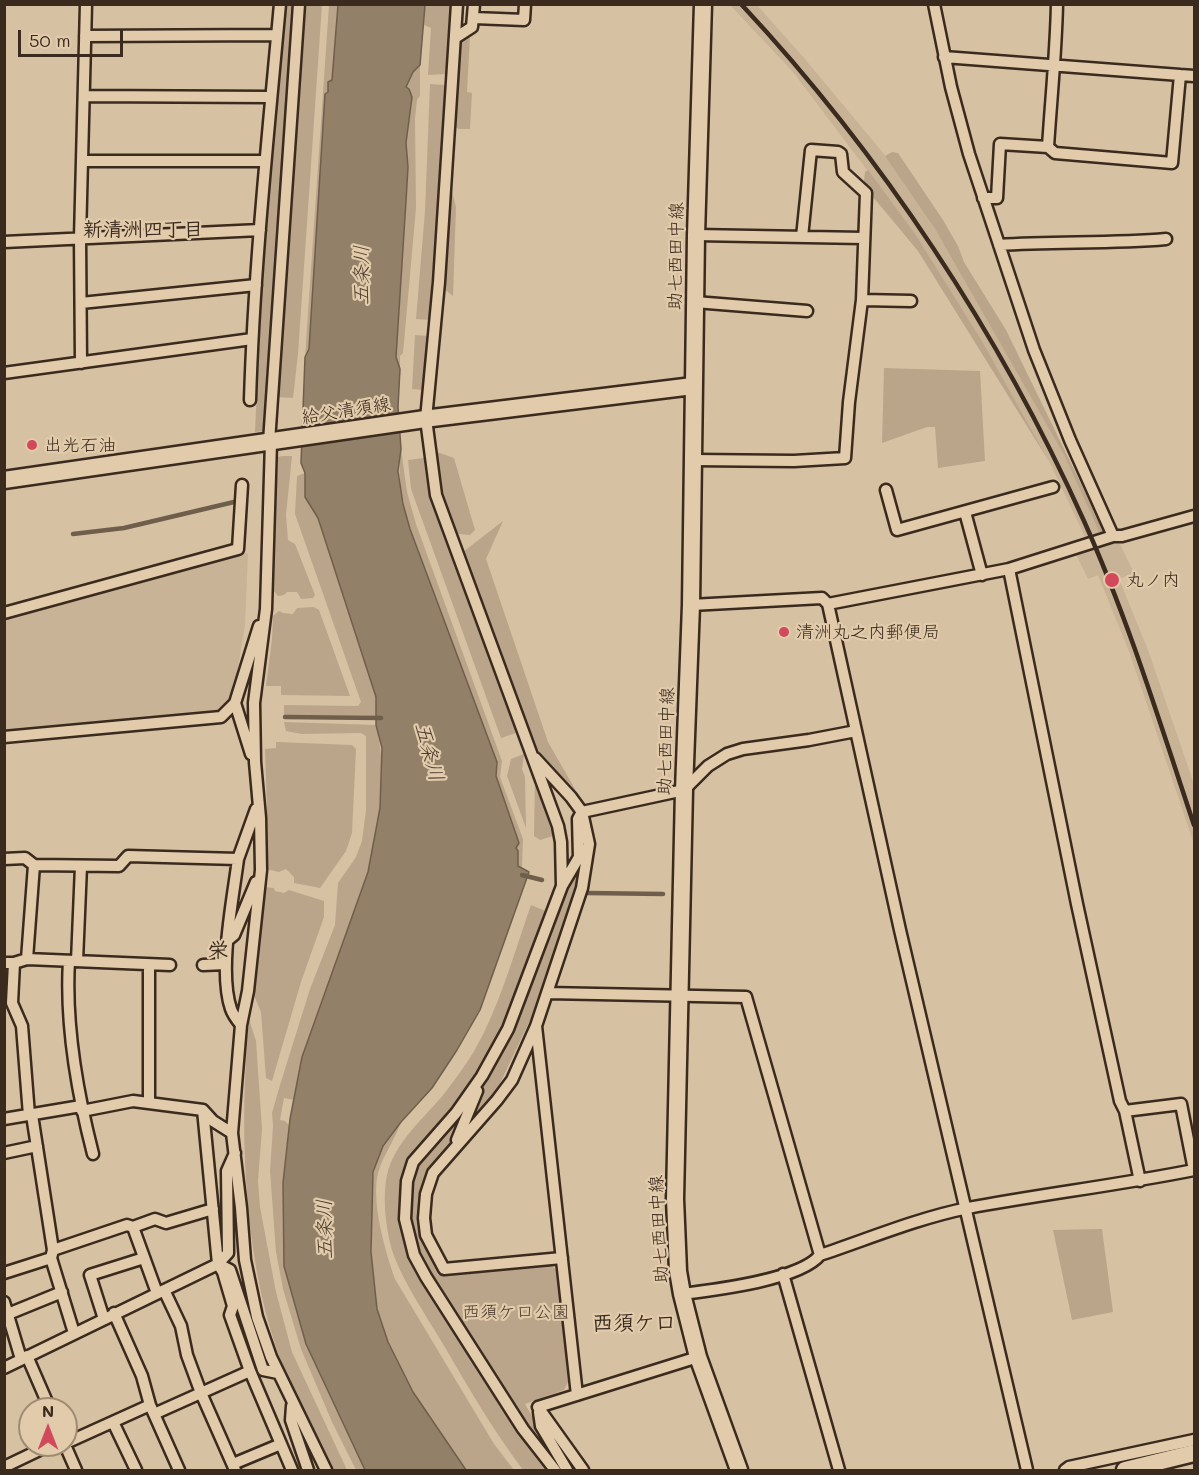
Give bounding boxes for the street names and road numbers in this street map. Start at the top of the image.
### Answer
street label: 助七西田中線 [664,202,688,310]
street label: 給父清須線 [300,393,392,429]
street label: 助七西田中線 [653,687,679,795]
street label: 助七西田中線 [645,1175,673,1283]

